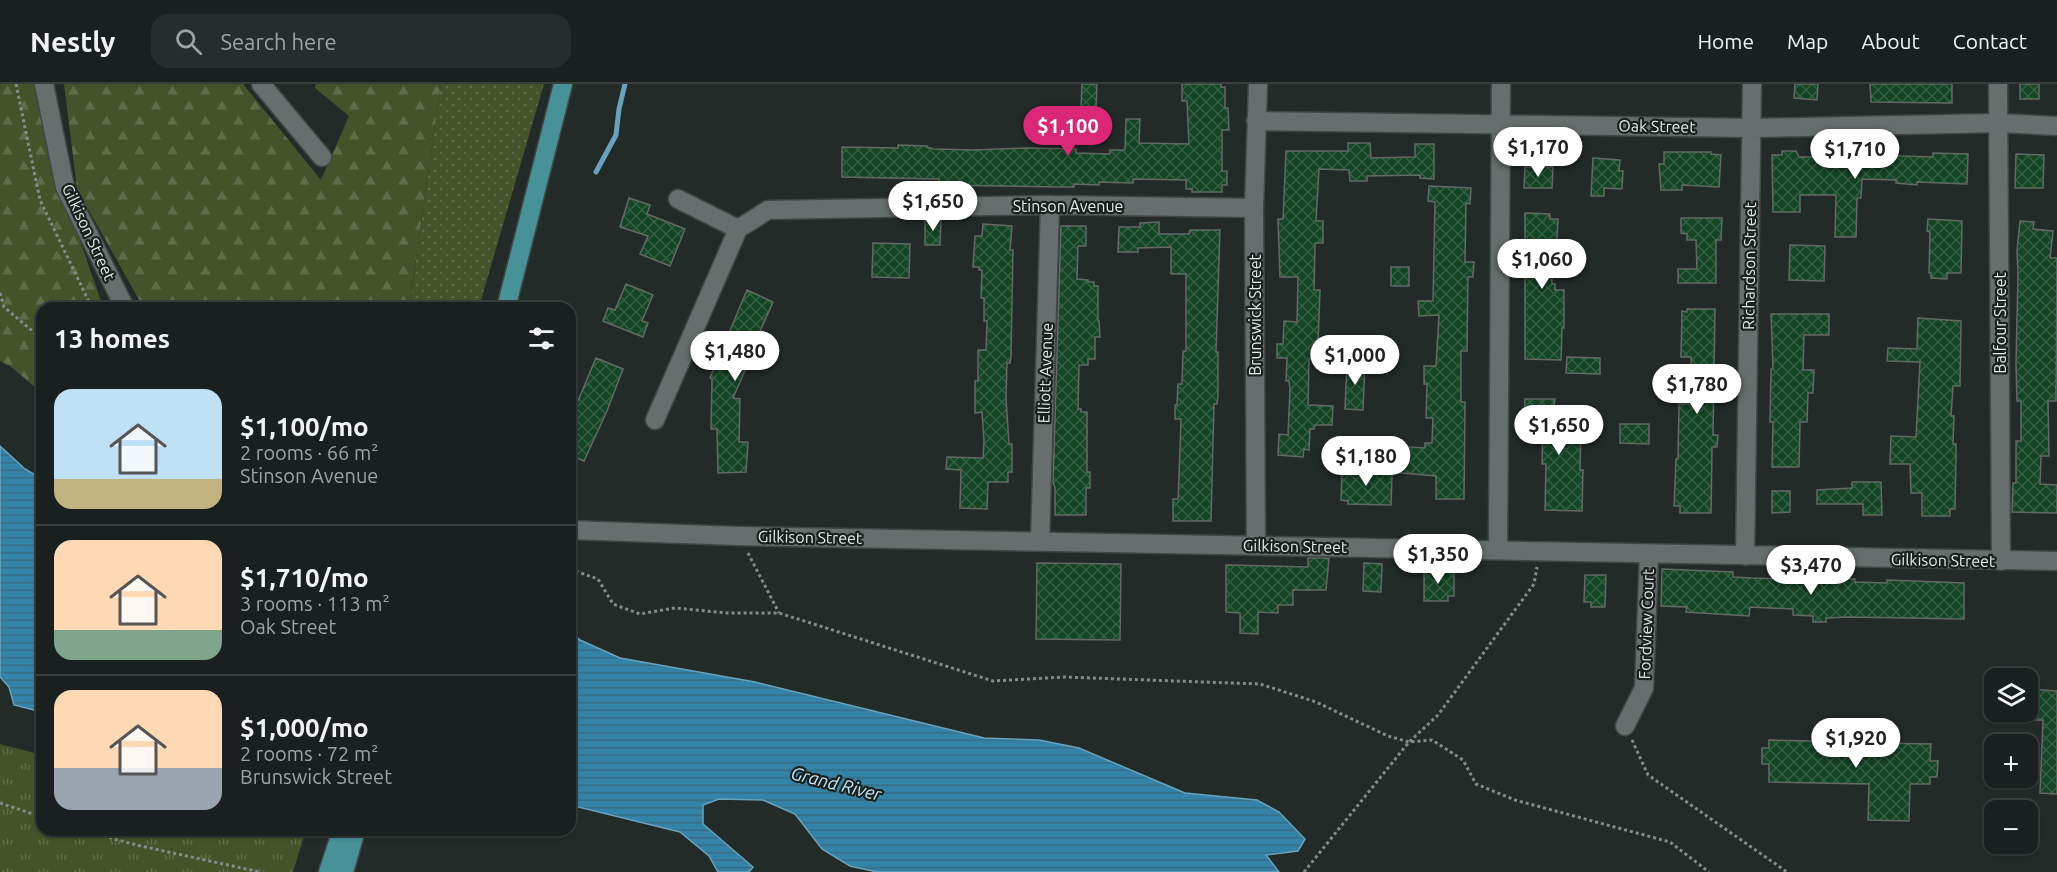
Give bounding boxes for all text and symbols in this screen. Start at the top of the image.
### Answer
search box [151,14,571,68]
icon: search [172,25,205,58]
text: Nestly [30,26,115,57]
text: Search here [220,29,337,54]
text: Home [1697,29,1754,53]
text: Map [1787,29,1828,53]
text: About [1861,29,1920,53]
text: Contact [1953,29,2027,53]
pin: $1,100 [1019,106,1117,157]
text: $1,100 [1037,114,1099,137]
street label: Oak Street [1618,116,1696,136]
pin: $1,170 [1489,127,1587,178]
pin: $1,710 [1806,129,1904,180]
text: $1,170 [1507,135,1569,158]
text: $1,710 [1824,137,1886,160]
street label: Gilkison Street [59,181,120,284]
pin: $1,650 [884,181,982,232]
text: $1,650 [902,189,964,212]
street label: Stinson Avenue [1013,197,1123,215]
street label: Richardson Street [1739,201,1759,330]
pin: $1,060 [1493,239,1591,290]
text: $1,060 [1511,247,1573,270]
street label: Brunswick Street [1246,253,1264,376]
street label: Balfour Street [1991,272,2009,374]
icon: filters [525,322,558,355]
street label: Elliott Avenue [1034,322,1056,424]
text: 13 homes [54,324,170,353]
pin: $1,480 [686,331,784,382]
pin: $1,000 [1306,335,1404,386]
text: $1,480 [704,339,766,362]
text: $1,000 [1324,343,1386,366]
pin: $1,780 [1648,364,1746,415]
text: $1,780 [1666,372,1728,395]
pin: $1,650 [1510,405,1608,456]
text: $1,100/mo [240,412,369,441]
icon: home [102,413,174,485]
text: $1,650 [1528,413,1590,436]
pin: $1,180 [1317,436,1415,487]
text: 2 rooms · 66 m² [240,441,378,464]
text: $1,180 [1335,444,1397,467]
text: Stinson Avenue [240,464,378,487]
street label: Gilkison Street [758,527,863,547]
pin: $1,350 [1389,534,1487,585]
street label: Gilkison Street [1243,536,1348,556]
text: $1,350 [1407,542,1469,565]
pin: $3,470 [1762,545,1860,596]
street label: Gilkison Street [1891,550,1996,570]
text: $3,470 [1780,553,1842,576]
text: $1,710/mo [240,563,369,592]
icon: home [102,564,174,636]
street label: Fordview Court [1635,568,1657,679]
text: 3 rooms · 113 m² [240,592,390,615]
text: Oak Street [240,615,336,638]
map controls [1984,668,2038,854]
button: layers [1984,668,2038,722]
text: $1,000/mo [240,713,369,742]
icon: home [102,714,174,786]
pin: $1,920 [1807,718,1905,769]
text: $1,920 [1825,726,1887,749]
button: + [1984,734,2038,788]
text: 2 rooms · 72 m² [240,742,378,765]
water label: Grand River [789,762,885,804]
text: Brunswick Street [240,765,392,788]
button: − [1984,800,2038,854]

